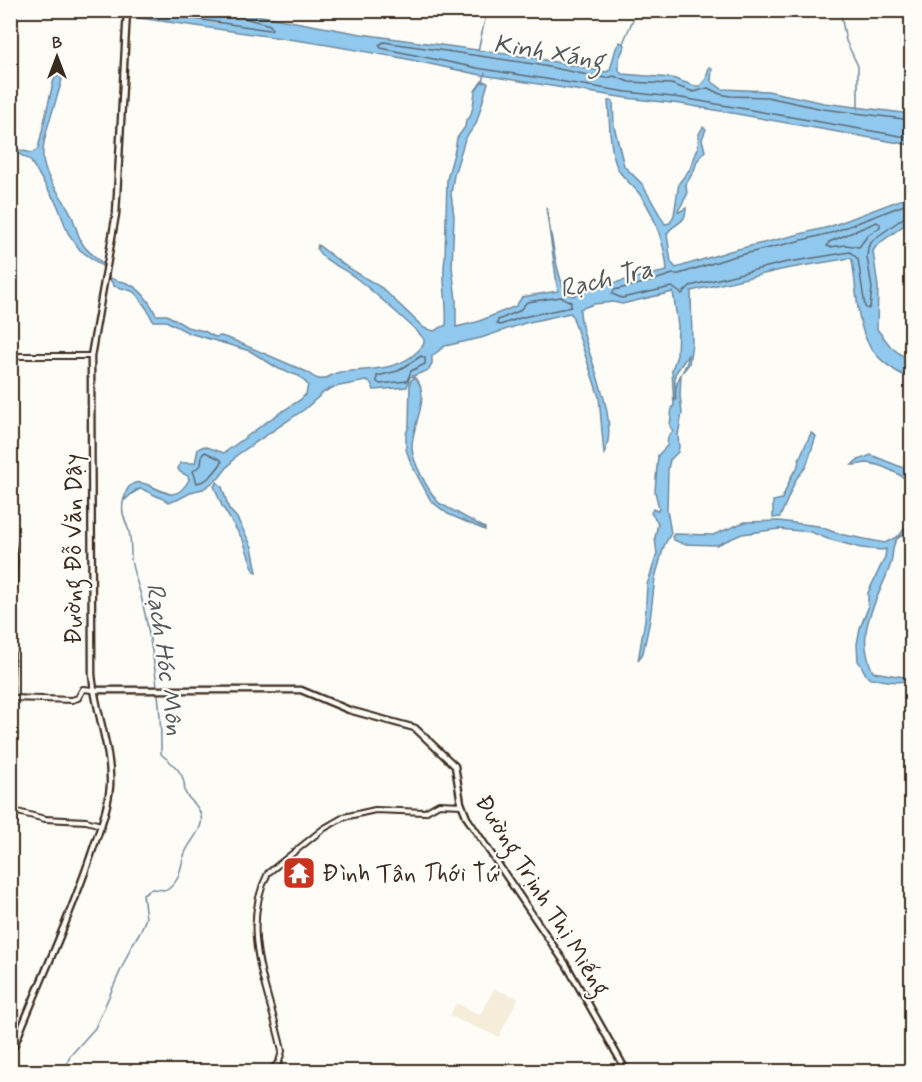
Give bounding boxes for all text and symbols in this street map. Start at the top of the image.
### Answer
north arrow [27,27,87,87]
water label: Kinh Xáng [490,27,609,82]
text: B [52,33,62,54]
water label: Rạch Tra [556,253,657,307]
street label: Đường Đỗ Văn Dậy [59,454,93,644]
water label: Rạch Hóc Môn [137,581,192,738]
street label: Đường Trịnh Thị Miếng [465,789,616,1004]
temple icon: Đình Tân Thới Tứ [281,855,317,891]
place label: Đình Tân Thới Tứ [322,859,500,890]

